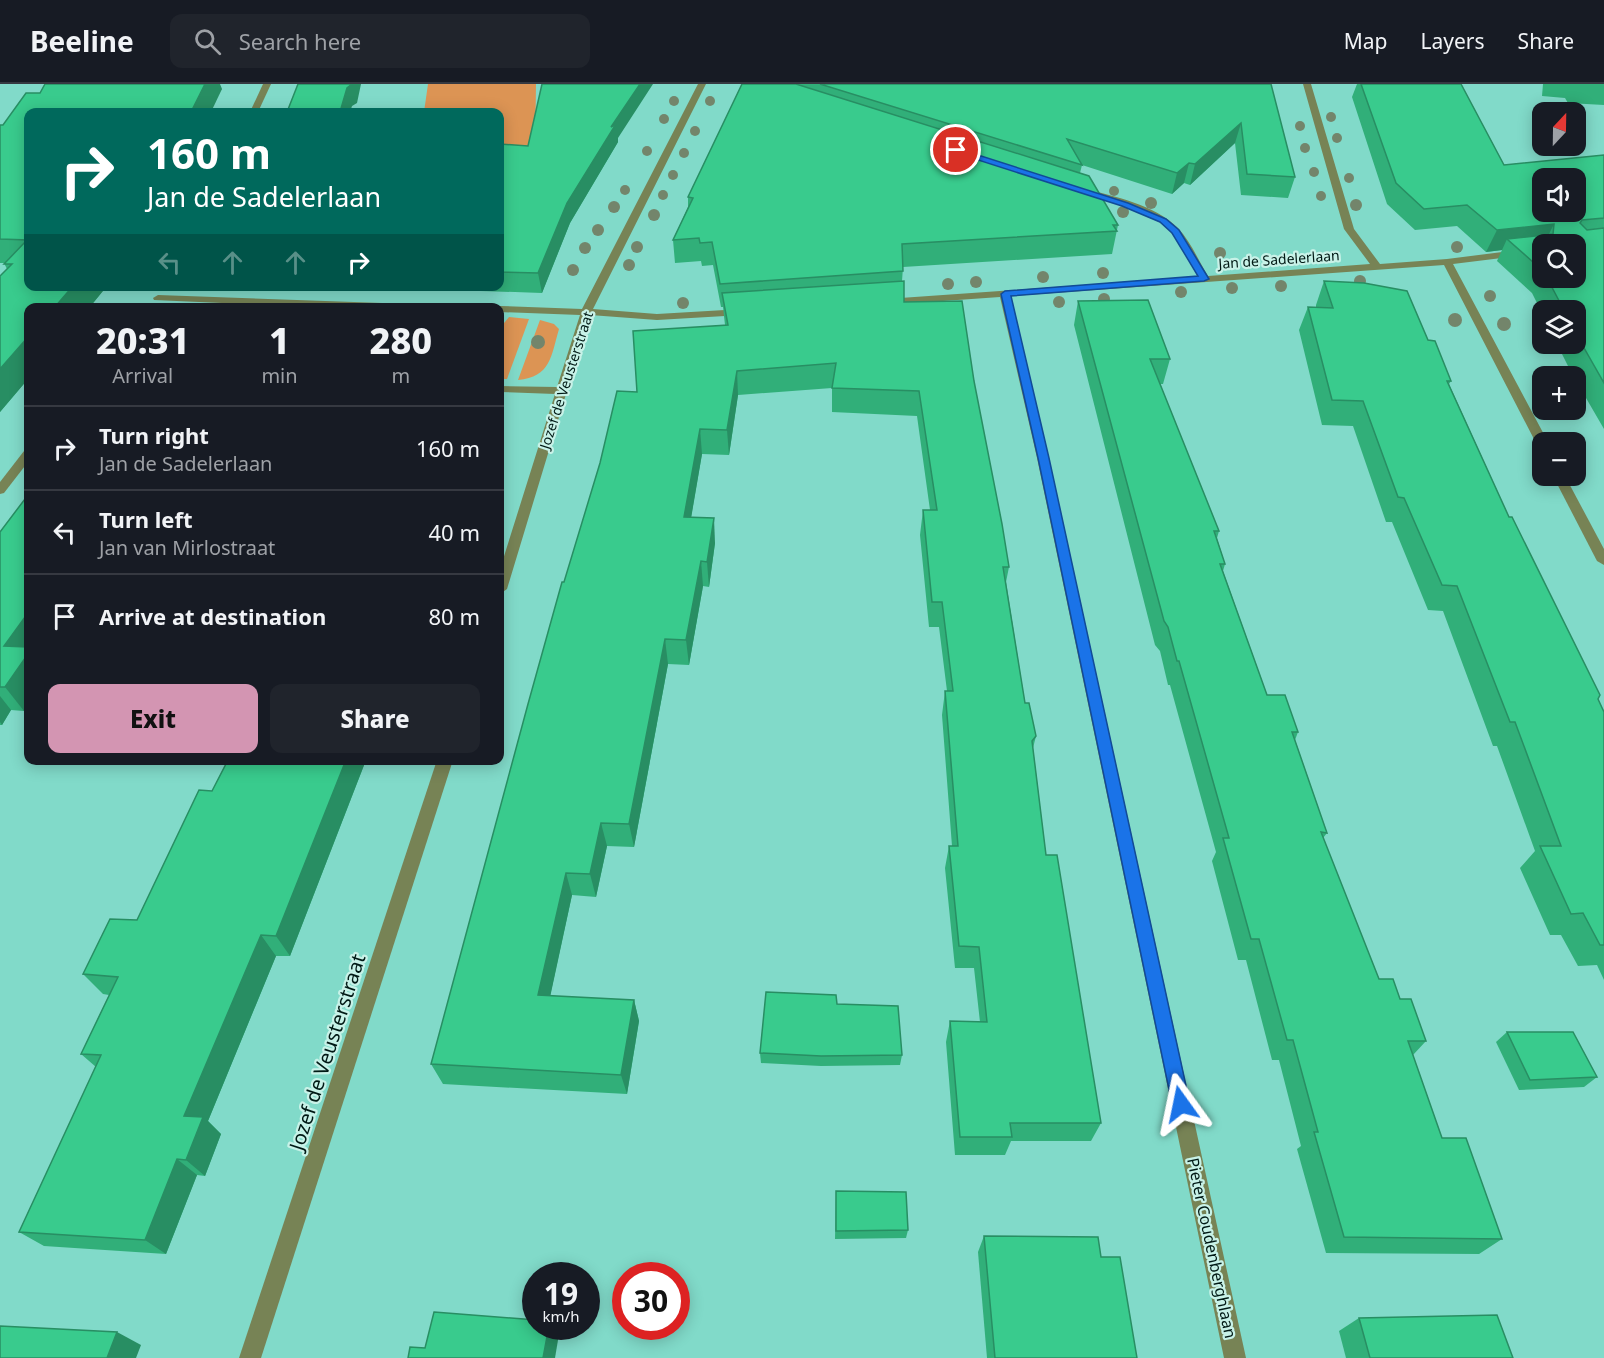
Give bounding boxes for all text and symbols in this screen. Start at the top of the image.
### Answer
search box [170,14,590,68]
text: Beeline [30,22,134,60]
icon: search [191,25,224,58]
text: Search here [239,26,361,56]
text: Map [1344,27,1388,55]
text: Layers [1421,27,1485,55]
text: Share [1518,27,1574,55]
north arrow [1532,102,1586,156]
map controls [1532,102,1586,486]
text: 160 m [147,124,271,181]
pin [930,124,981,175]
icon: right [48,132,126,210]
icon: arrive [939,133,972,166]
button: sound [1532,168,1586,222]
text: Jan de Sadelerlaan [147,178,381,215]
button: search [1532,234,1586,288]
street label: Jan de Sadelerlaan [1216,245,1340,273]
icon: left [153,246,186,279]
icon: ahead [216,246,249,279]
icon: ahead [279,246,312,279]
icon: right [342,246,375,279]
button: layers [1532,300,1586,354]
street label: Jozef de Veusterstraat [534,309,597,453]
text: 20:31 [96,316,189,365]
text: 1 [269,316,290,365]
text: 280 [370,316,432,365]
text: Arrival [112,362,173,389]
text: min [261,362,298,389]
text: m [391,362,410,389]
button: + [1532,366,1586,420]
text: Turn right [99,420,209,450]
icon: right [48,432,81,465]
button: − [1532,432,1586,486]
text: 160 m [416,433,480,463]
text: Jan de Sadelerlaan [99,450,272,477]
text: Turn left [99,504,193,534]
icon: left [48,516,81,549]
text: 40 m [429,517,480,547]
text: Jan van Mirlostraat [99,534,275,561]
icon: arrive [48,600,81,633]
text: Arrive at destination [99,601,326,631]
text: 80 m [429,601,480,631]
button: Exit [48,684,258,753]
button: Share [270,684,480,753]
street label: Jozef de Veusterstraat [282,950,371,1155]
position arrow [1149,1072,1213,1136]
street label: Pieter Coudenberghlaan [1182,1156,1242,1340]
speed limit sign: 30 [612,1262,690,1340]
text: 19 [544,1273,578,1314]
text: km/h [543,1306,579,1326]

